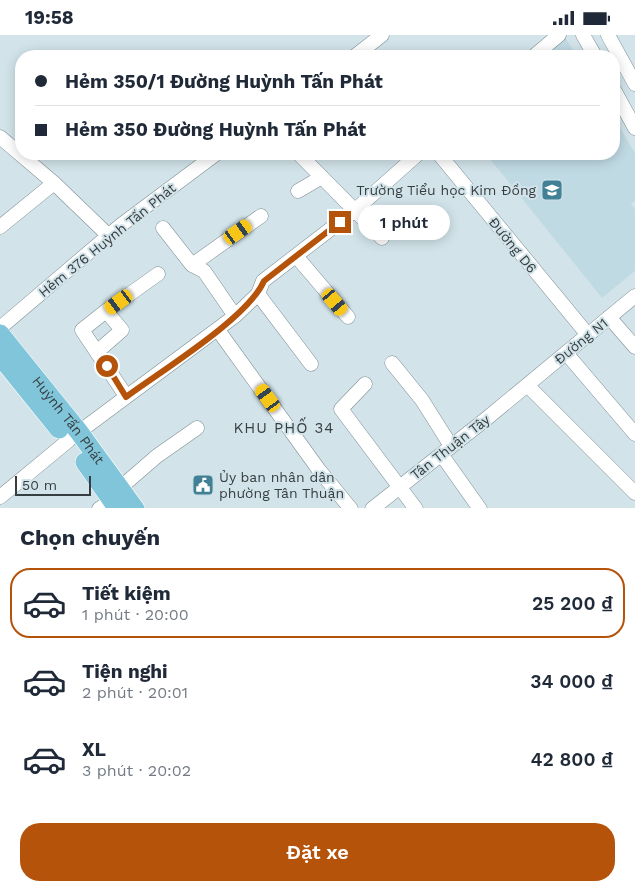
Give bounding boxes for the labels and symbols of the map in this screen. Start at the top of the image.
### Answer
school or university icon: Trường Tiểu học Kim Đồng [540,178,564,202]
street label: Hẻm 376 Huỳnh Tấn Phát [35,180,179,300]
place label: Trường Tiểu học Kim Đồng [356,182,537,198]
callout: 1 phút [358,205,450,239]
route end [329,211,351,233]
street label: Đường D6 [486,214,540,276]
car [221,217,254,247]
car [319,286,350,318]
car [102,287,135,317]
street label: Đường N1 [551,315,611,367]
route start [96,355,118,377]
street label: Huỳnh Tấn Phát [29,373,108,467]
car [253,381,282,415]
street label: Tân Thuận Tây [407,411,493,483]
district label: KHU PHỐ 34 [234,417,335,437]
place label: Ủy ban nhân dân phường Tân Thuận [219,469,344,501]
scale bar [15,473,91,497]
public building icon: Ủy ban nhân dân phường Tân Thuận [191,473,215,497]

